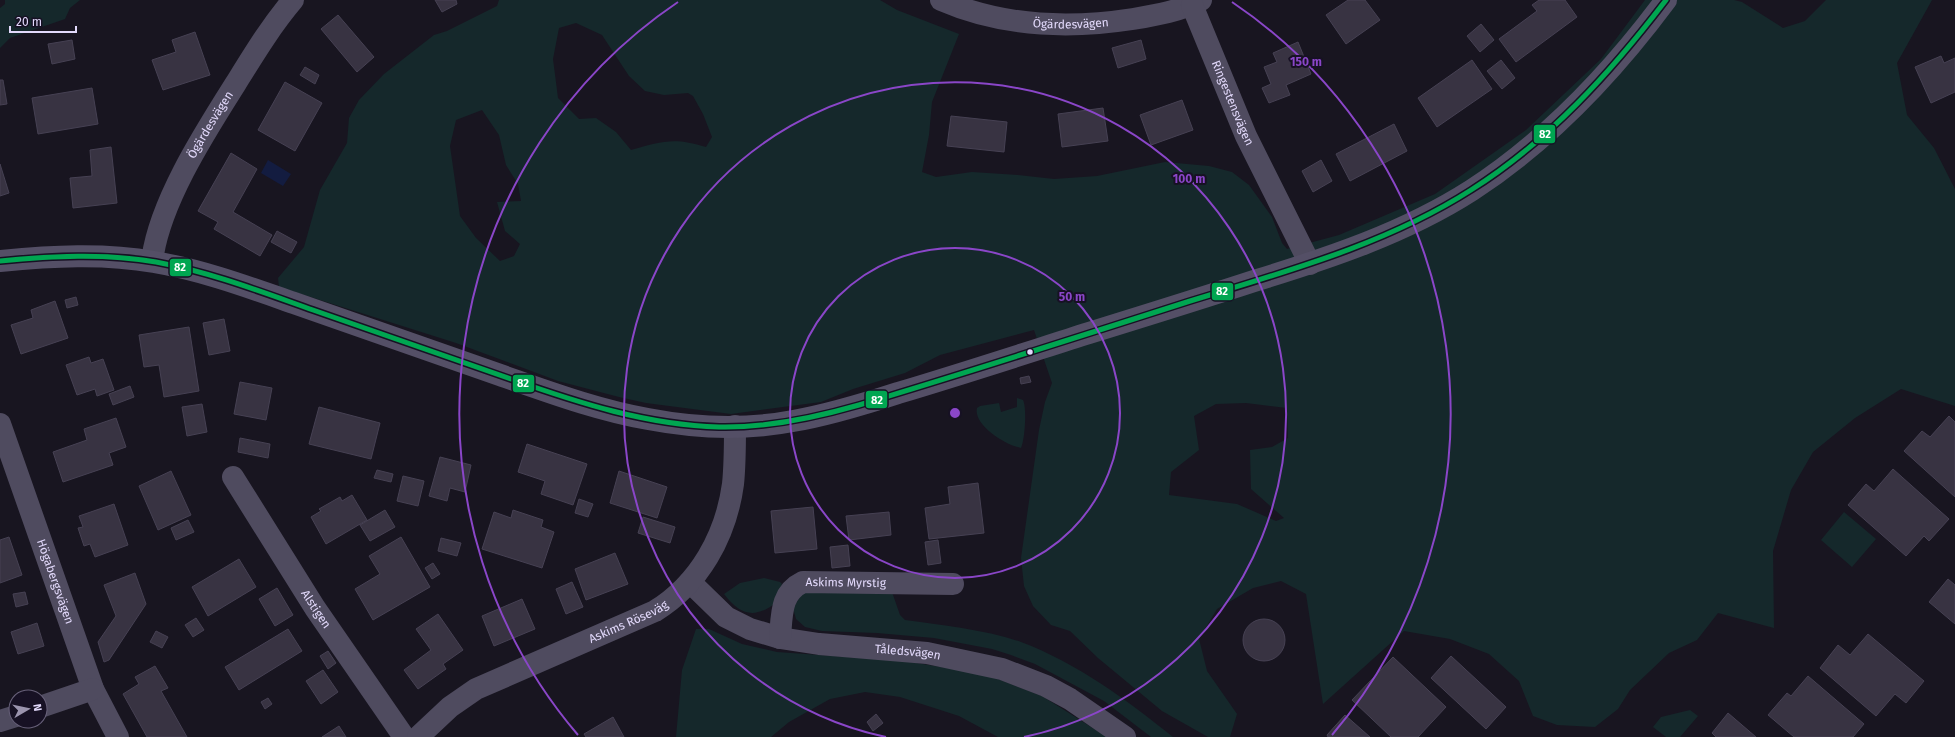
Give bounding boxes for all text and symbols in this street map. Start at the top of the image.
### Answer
scale bar [10,8,76,34]
street label: Ögärdesvägen [1032,14,1109,32]
text: 20 m [16,15,42,29]
text: 150 m [1290,55,1322,69]
street label: Ringestensvägen [1209,58,1257,148]
street label: Ögärdesvägen [183,89,236,161]
line badge: 82 [1533,124,1556,144]
text: 82 [1539,128,1551,141]
text: 100 m [1173,172,1205,186]
line badge: 82 [169,258,192,277]
text: 82 [174,261,186,274]
line badge: 82 [1211,282,1234,301]
text: 82 [1216,285,1228,298]
text: 50 m [1059,290,1085,304]
unlabelled marker [1025,347,1035,357]
line badge: 82 [512,374,535,393]
text: 82 [517,377,529,390]
line badge: 82 [865,390,888,409]
text: 82 [871,394,883,407]
centre of rings [948,406,962,420]
street label: Högabergsvägen [34,537,77,626]
street label: Askims Myrstig [805,575,887,590]
street label: Alstigen [298,587,334,631]
street label: Askims Röseväg [587,597,671,646]
street label: Tåledsvägen [874,642,942,663]
north arrow [8,689,48,729]
text: N [30,703,44,712]

